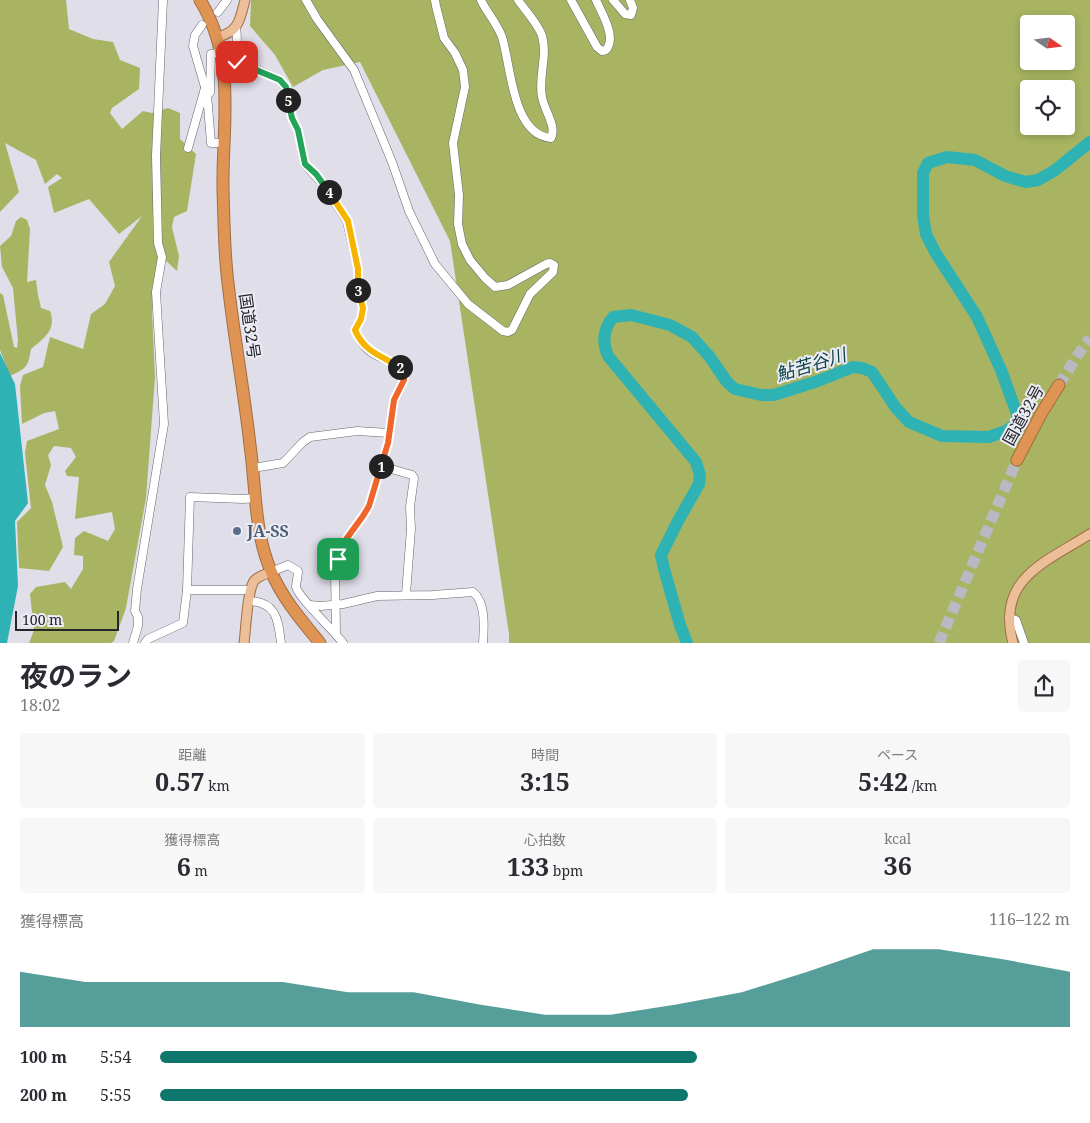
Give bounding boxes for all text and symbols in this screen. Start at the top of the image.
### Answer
north arrow [1020,15,1075,70]
map controls [1020,15,1075,135]
pin [216,41,258,83]
icon: check [223,48,251,76]
button: locate [1020,80,1075,135]
pin: 5 [276,88,300,112]
text: 5 [285,91,292,110]
pin: 4 [316,180,342,204]
text: 4 [326,183,333,202]
pin: 3 [346,278,370,302]
text: 3 [355,281,362,300]
street label: 国道32号 [235,292,265,360]
water label: 鮎苦谷川 [773,341,851,386]
pin: 2 [388,354,412,380]
text: 2 [397,358,404,377]
street label: 国道32号 [997,381,1049,449]
pin: 1 [368,454,394,478]
text: 1 [378,457,385,476]
place label: JA-SS [246,520,289,542]
marker: JA-SS [231,525,243,537]
pin [317,538,359,580]
icon: arrive [324,545,352,573]
scale bar [15,608,119,631]
text: 100 m [22,610,62,629]
text: 夜のラン [20,656,132,694]
button: share [1018,660,1070,712]
text: 18:02 [20,694,60,716]
text: 距離 [178,745,206,764]
text: 時間 [531,745,559,764]
text: ペース [877,745,918,764]
text: 0.57 [155,764,205,798]
text: 3:15 [520,764,570,798]
text: 5:42 [858,764,908,798]
text: km [205,776,230,795]
text: /km [908,776,937,795]
text: kcal [884,829,911,848]
text: 獲得標高 [164,830,220,849]
text: 心拍数 [524,830,566,849]
text: 36 [884,848,912,882]
text: 6 [177,849,191,883]
text: 133 [507,849,549,883]
text: m [191,861,208,880]
text: bpm [549,861,583,880]
text: 116–122 m [989,908,1070,930]
text: 獲得標高 [20,910,84,932]
text: 100 m [20,1046,67,1068]
text: 5:54 [100,1046,131,1068]
text: 200 m [20,1084,67,1106]
text: 5:55 [100,1084,131,1106]

